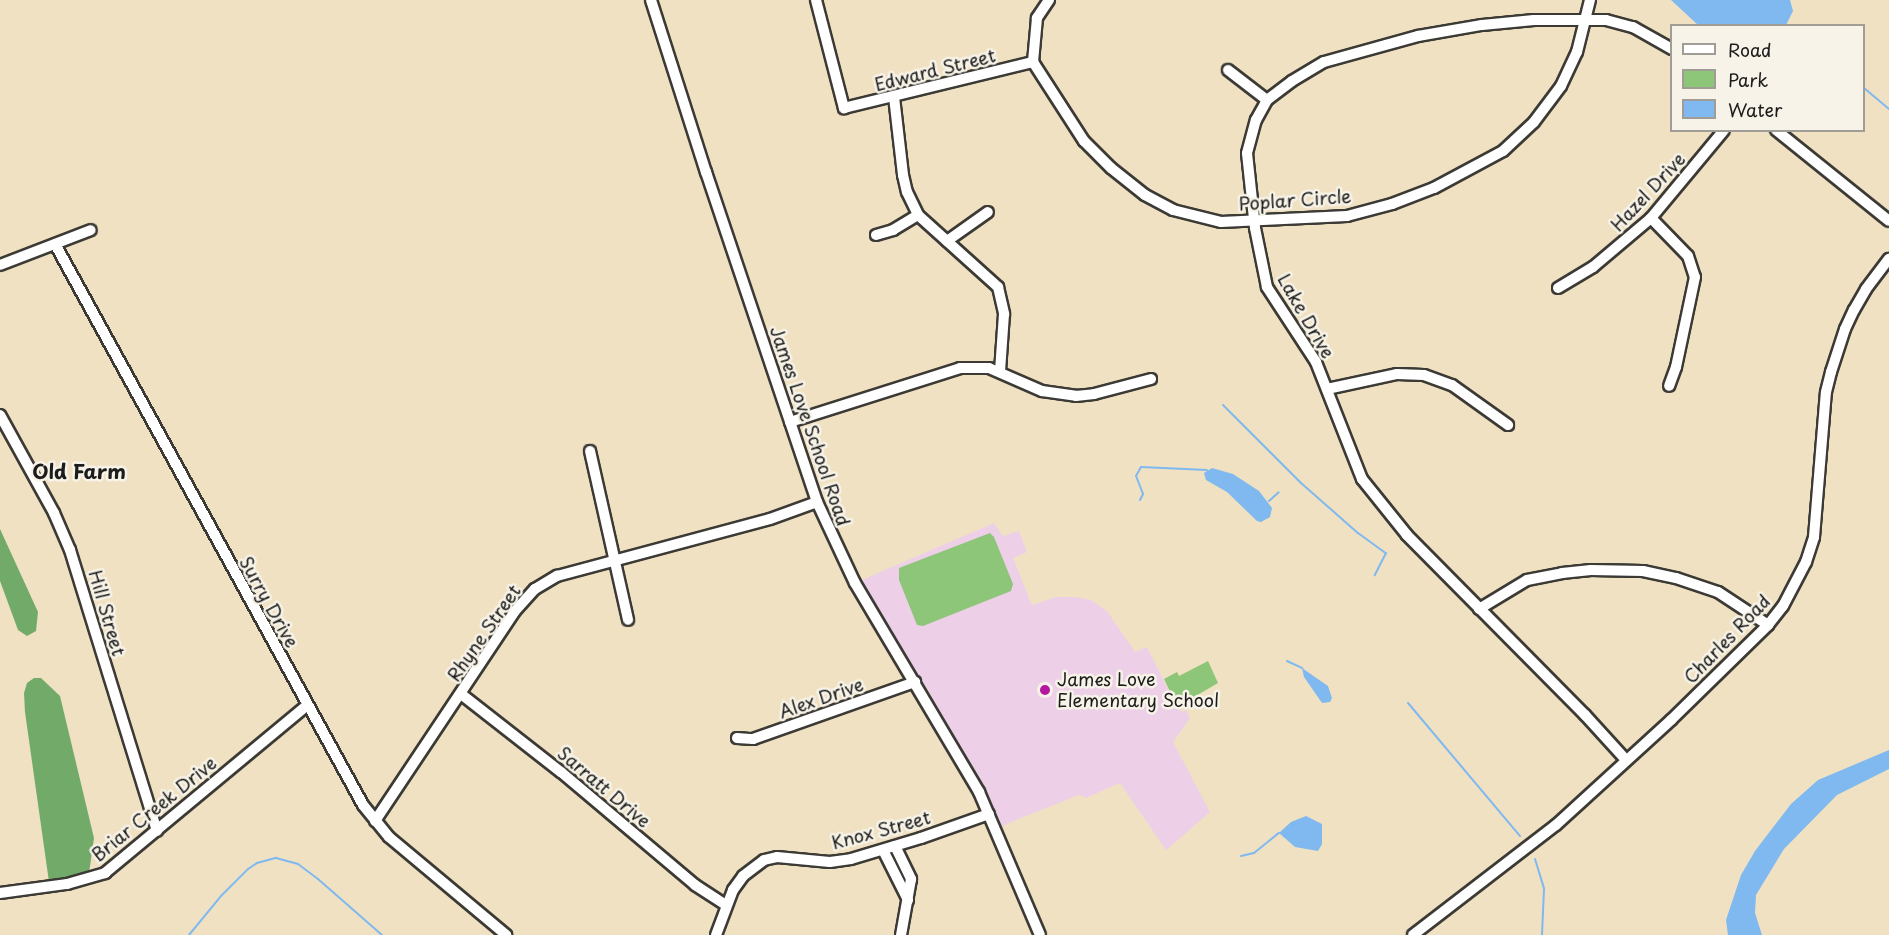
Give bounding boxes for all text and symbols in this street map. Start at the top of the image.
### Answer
legend [1670,24,1865,132]
text: Road [1728,36,1772,63]
street label: Edward Street [872,44,998,96]
text: Park [1728,66,1768,93]
text: Water [1728,96,1782,123]
street label: Hazel Drive [1606,148,1690,236]
street label: Poplar Circle [1238,185,1352,215]
street label: Lake Drive [1273,270,1339,362]
street label: James Love School Road [765,322,855,530]
district label: Old Farm [31,459,127,483]
street label: Surry Drive [235,553,303,651]
street label: Hill Street [84,567,130,659]
street label: Rhyne Street [443,580,525,686]
street label: Charles Road [1679,590,1775,688]
place label: James Love Elementary School [1057,669,1219,712]
street label: Alex Drive [775,673,867,723]
marker: James Love Elementary School [1038,683,1052,697]
street label: Sarratt Drive [553,742,655,832]
street label: Briar Creek Drive [87,752,221,866]
street label: Knox Street [829,806,933,854]

